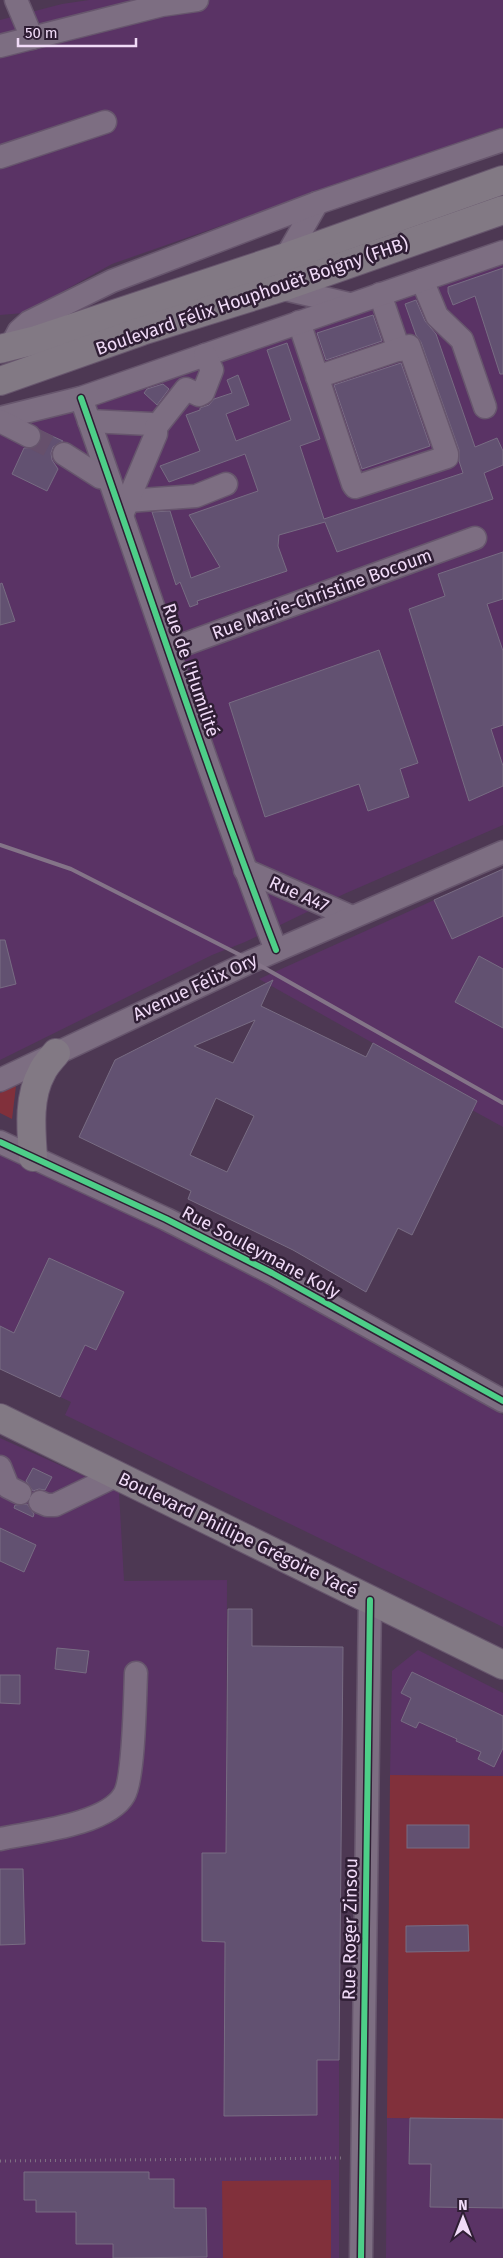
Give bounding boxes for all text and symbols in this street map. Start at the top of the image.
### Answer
scale bar [18,15,135,47]
text: 50 m [25,24,58,42]
street label: Boulevard Félix Houphouët Boigny (FHB) [93,232,411,360]
street label: Rue Marie-Christine Bocoum [209,544,435,644]
street label: Rue de l'Humilité [158,600,224,740]
street label: Rue A47 [266,871,332,917]
street label: Avenue Félix Ory [129,949,261,1025]
street label: Rue Souleymane Koly [178,1201,344,1303]
street label: Boulevard Phillipe Grégoire Yacé [115,1467,361,1603]
street label: Rue Roger Zinsou [338,1858,362,2000]
north arrow [438,2193,488,2243]
text: N [458,2197,468,2214]

